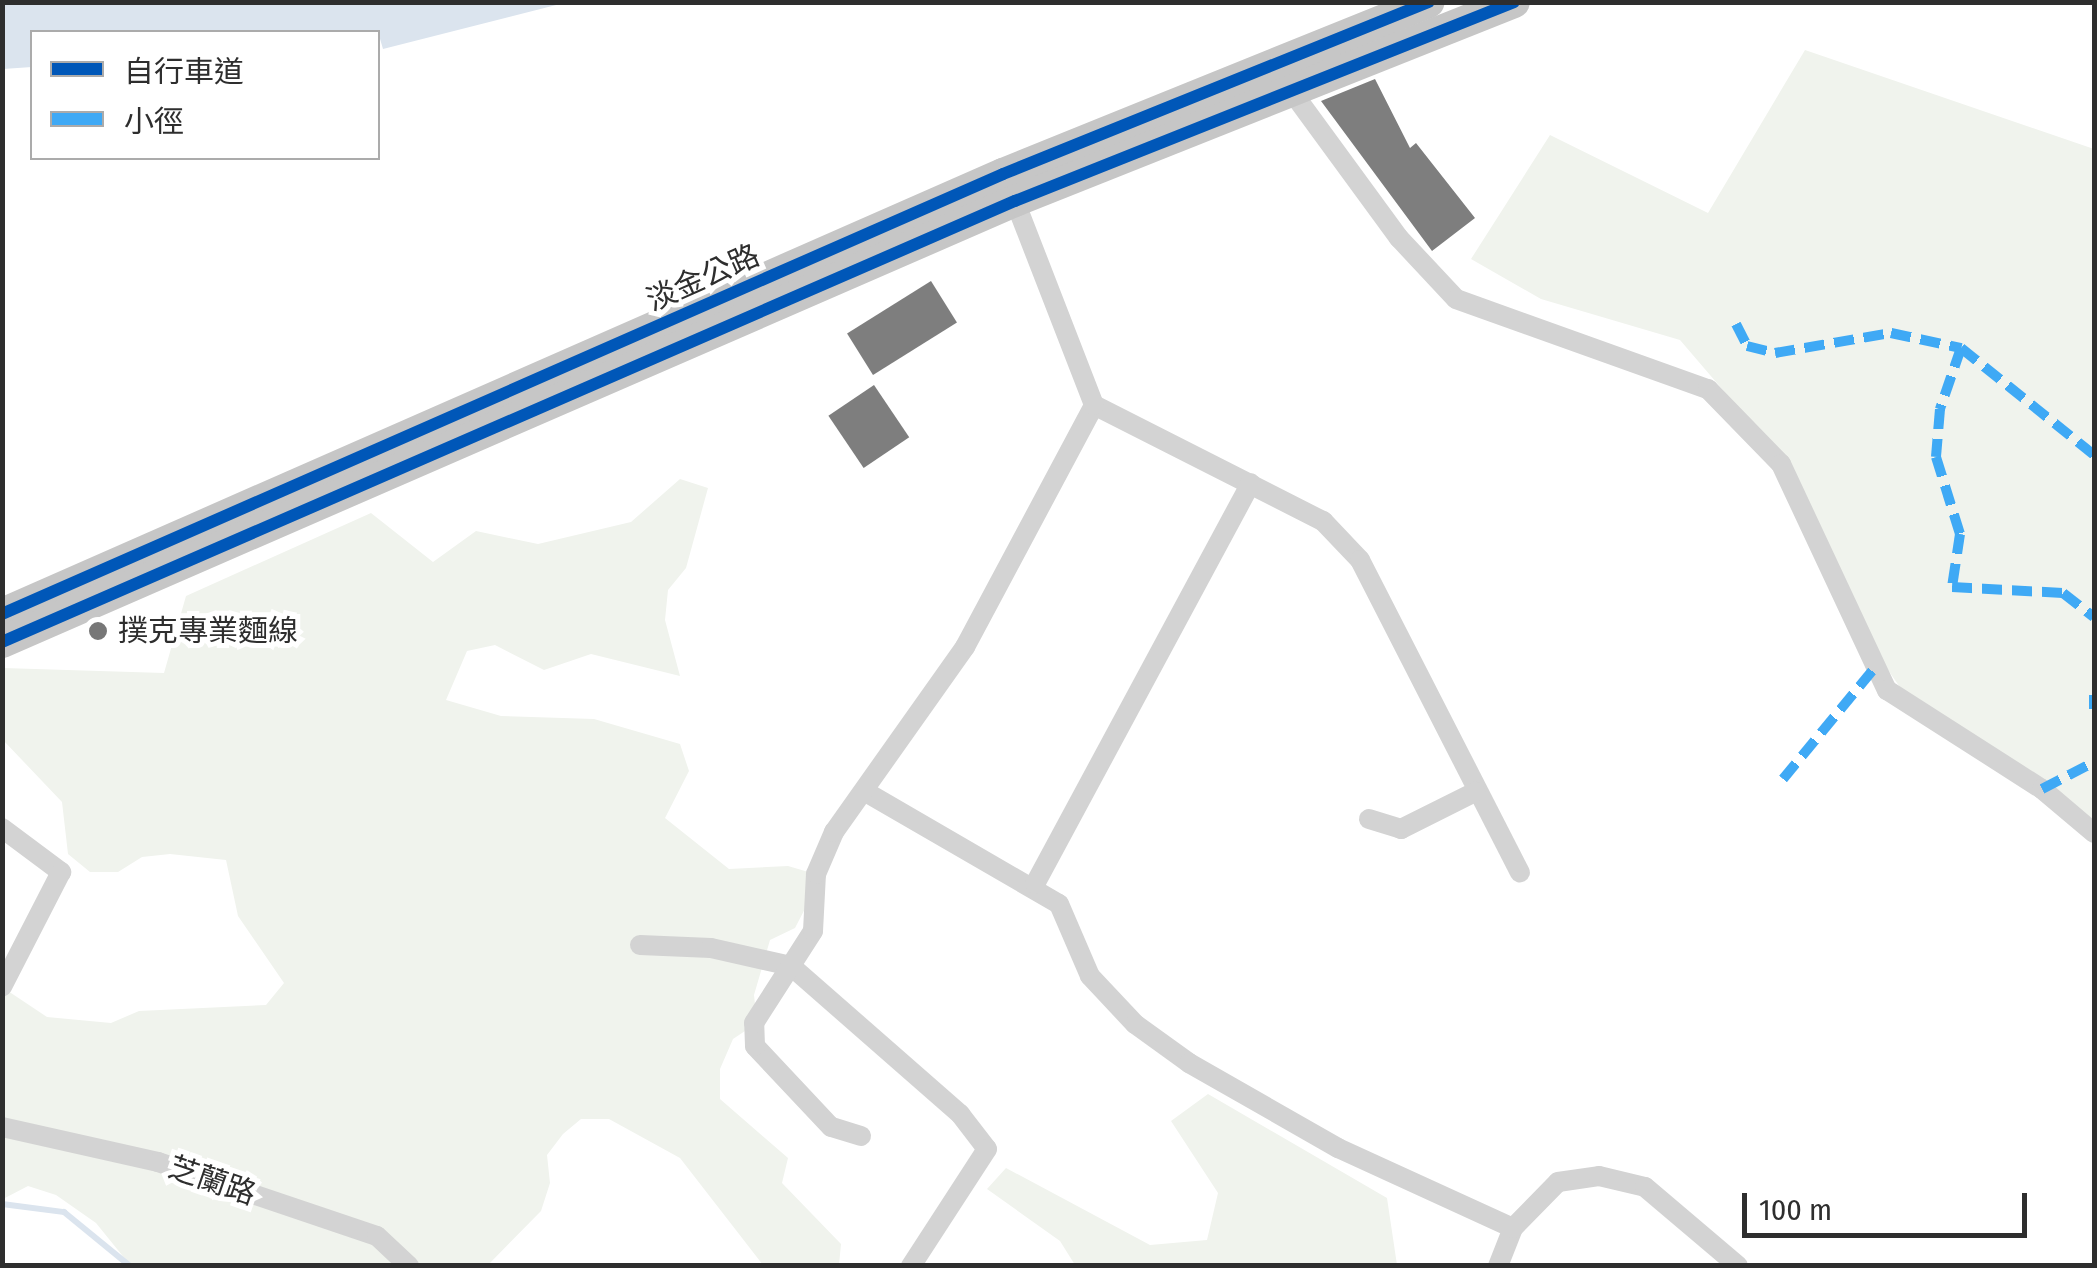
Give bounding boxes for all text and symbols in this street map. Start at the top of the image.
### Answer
legend [30,30,380,160]
text: 自行車道 [124,54,244,90]
text: 小徑 [124,104,184,140]
street label: 淡金公路 [641,237,765,319]
place label: 撲克專業麵線 [118,613,298,649]
marker: 撲克專業麵線 [87,620,109,642]
street label: 芝蘭路 [164,1149,260,1213]
scale bar [1747,1173,2032,1235]
text: 100 m [1759,1192,1832,1228]

